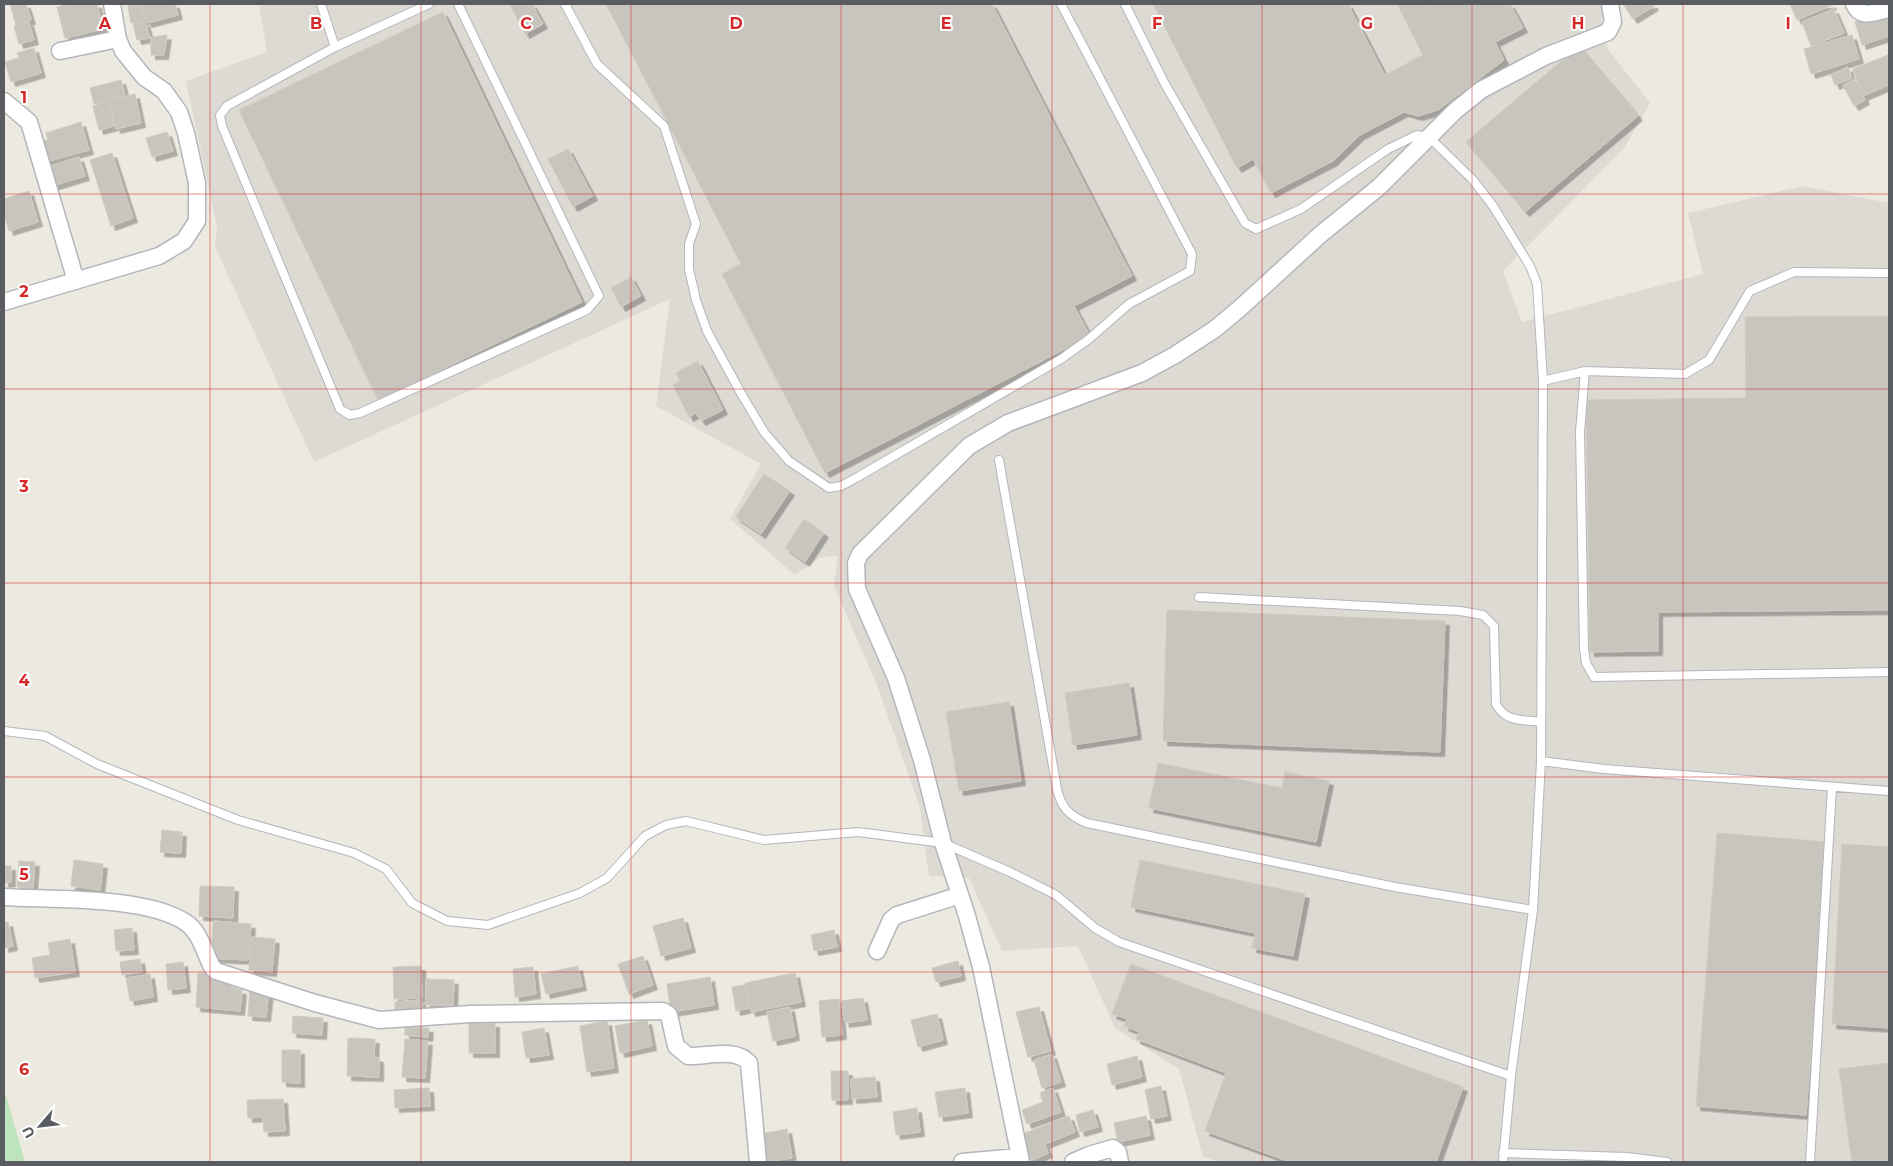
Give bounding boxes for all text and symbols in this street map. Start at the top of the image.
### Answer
text: A [98,14,112,33]
text: B [310,14,322,33]
text: C [520,14,532,33]
text: D [729,14,743,33]
text: E [941,14,951,33]
text: F [1152,14,1162,33]
text: G [1361,14,1373,33]
text: H [1572,14,1584,33]
text: I [1785,14,1791,33]
text: 1 [21,88,27,107]
text: 2 [19,282,29,301]
text: 3 [18,477,29,496]
text: 4 [18,671,30,690]
text: 5 [19,865,29,884]
text: 6 [19,1060,29,1079]
north arrow [15,1101,65,1151]
text: U [18,1123,39,1141]

